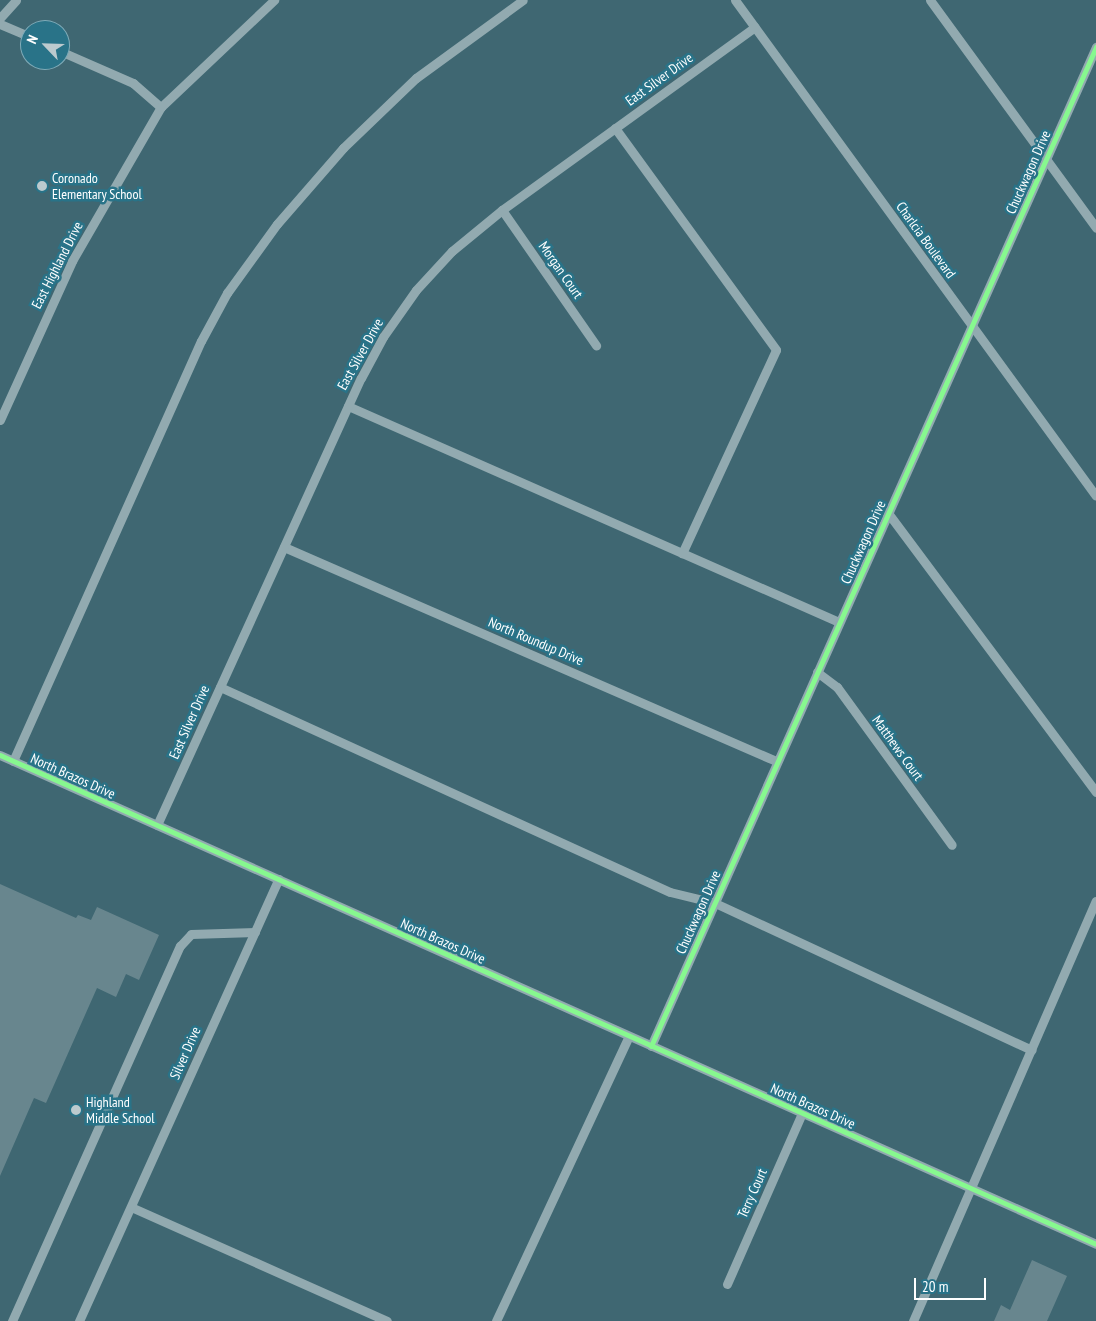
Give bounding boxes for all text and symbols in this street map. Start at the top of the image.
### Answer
north arrow [20,20,70,70]
text: N [22,32,42,46]
street label: East Silver Drive [622,49,696,109]
street label: Chuckwagon Drive [1002,128,1054,216]
place label: Coronado Elementary School [52,170,142,202]
marker: Coronado Elementary School [36,180,48,192]
street label: Charlcia Boulevard [893,199,959,281]
street label: East Highland Drive [28,219,86,311]
street label: Morgan Court [535,238,587,302]
street label: East Silver Drive [334,315,386,393]
street label: Chuckwagon Drive [837,498,889,586]
street label: North Roundup Drive [486,613,586,669]
street label: East Silver Drive [165,683,213,761]
street label: Matthews Court [869,712,927,784]
street label: North Brazos Drive [28,750,118,802]
street label: Chuckwagon Drive [672,868,724,956]
street label: North Brazos Drive [398,915,488,967]
street label: Silver Drive [166,1024,204,1082]
street label: North Brazos Drive [768,1080,858,1132]
place label: Highland Middle School [86,1094,155,1126]
marker: Highland Middle School [70,1104,82,1116]
street label: Terry Court [734,1166,770,1220]
scale bar [916,1268,988,1300]
text: 20 m [922,1277,948,1296]

